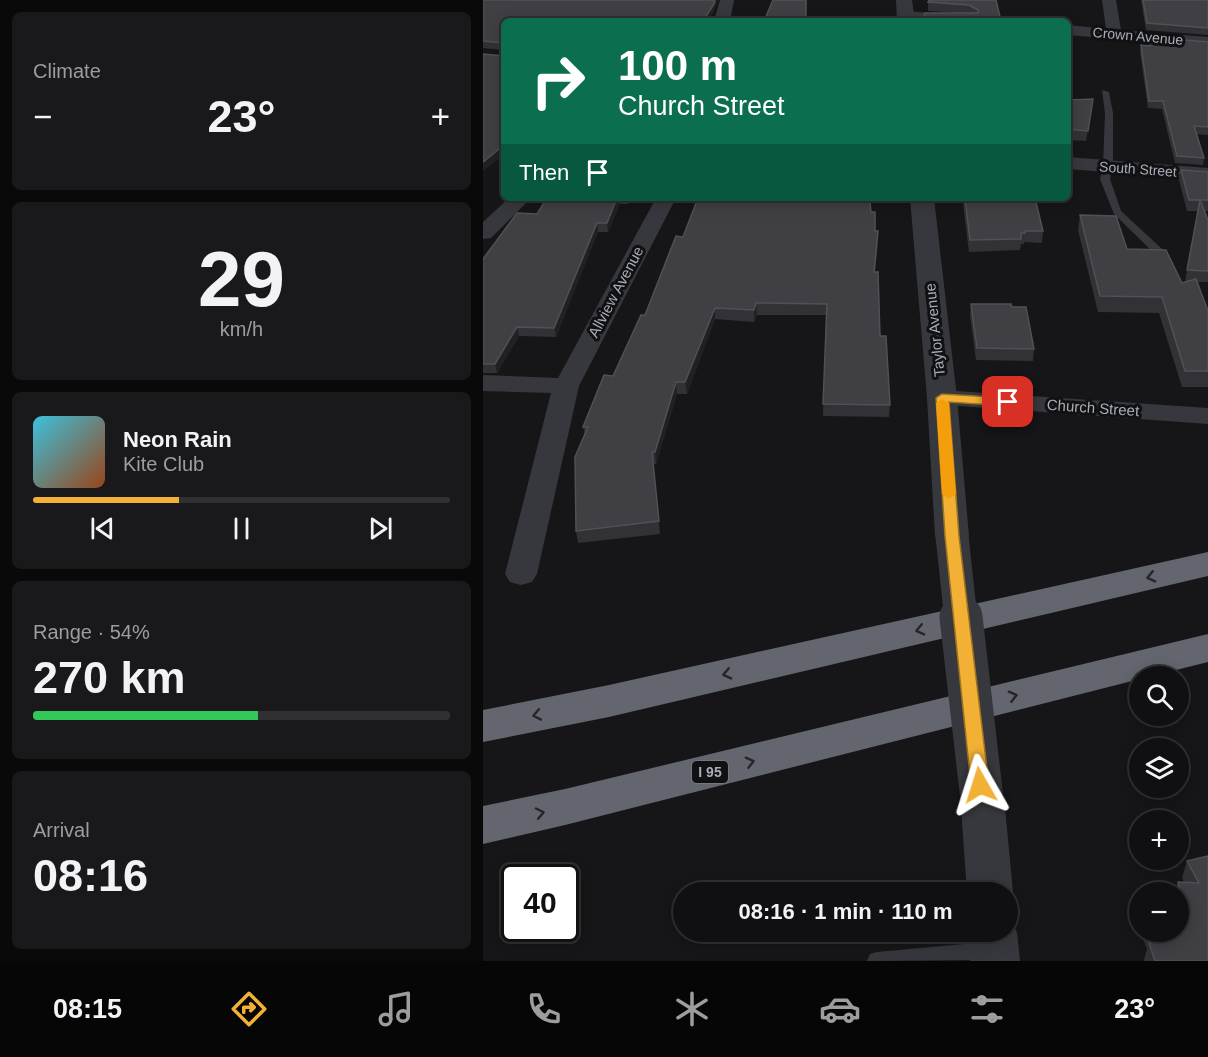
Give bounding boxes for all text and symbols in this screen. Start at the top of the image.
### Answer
street label: Crown Avenue [1092,24,1184,48]
icon: right [519,42,597,120]
text: 100 m [618,42,737,89]
text: Climate [33,60,101,82]
text: 23° [207,91,276,142]
text: Church Street [618,91,785,121]
text: − [33,98,52,135]
text: + [431,98,450,135]
icon: arrive [581,156,614,189]
street label: South Street [1099,158,1177,180]
text: Then [519,160,569,185]
text: 29 [198,235,285,323]
street label: Allview Avenue [584,243,647,340]
street label: Taylor Avenue [921,282,948,378]
text: km/h [220,318,263,340]
pin [982,376,1033,427]
icon: arrive [991,385,1024,418]
street label: Church Street [1046,396,1141,419]
text: Neon Rain [123,427,232,452]
text: Kite Club [123,453,204,475]
icon: previous [86,512,119,545]
icon: pause [225,512,258,545]
icon: next [364,512,397,545]
one-way arrow [1146,570,1156,583]
text: Range · 54% [33,621,150,643]
one-way arrow [915,622,925,635]
text: 270 km [33,652,186,703]
one-way arrow [722,666,732,679]
map controls [1129,666,1189,942]
button: search [1129,666,1189,726]
one-way arrow [1008,691,1018,704]
one-way arrow [532,708,542,721]
button: layers [1129,738,1189,798]
position arrow [948,753,1012,817]
one-way arrow [745,756,755,769]
road number: I 95 [692,761,728,783]
one-way arrow [535,807,545,820]
button: + [1129,810,1189,870]
text: Arrival [33,819,90,841]
text: 08:16 [33,850,148,901]
speed limit sign: 40 [501,864,579,942]
button: − [1129,882,1189,942]
text: 08:16 · 1 min · 110 m [739,899,953,924]
icon: directions [228,988,270,1030]
icon: music [375,988,417,1030]
icon: phone [523,988,565,1030]
icon: climate [671,988,713,1030]
icon: car [819,988,861,1030]
icon: filters [966,988,1008,1030]
text: 08:15 [53,994,122,1024]
text: 23° [1114,994,1155,1024]

